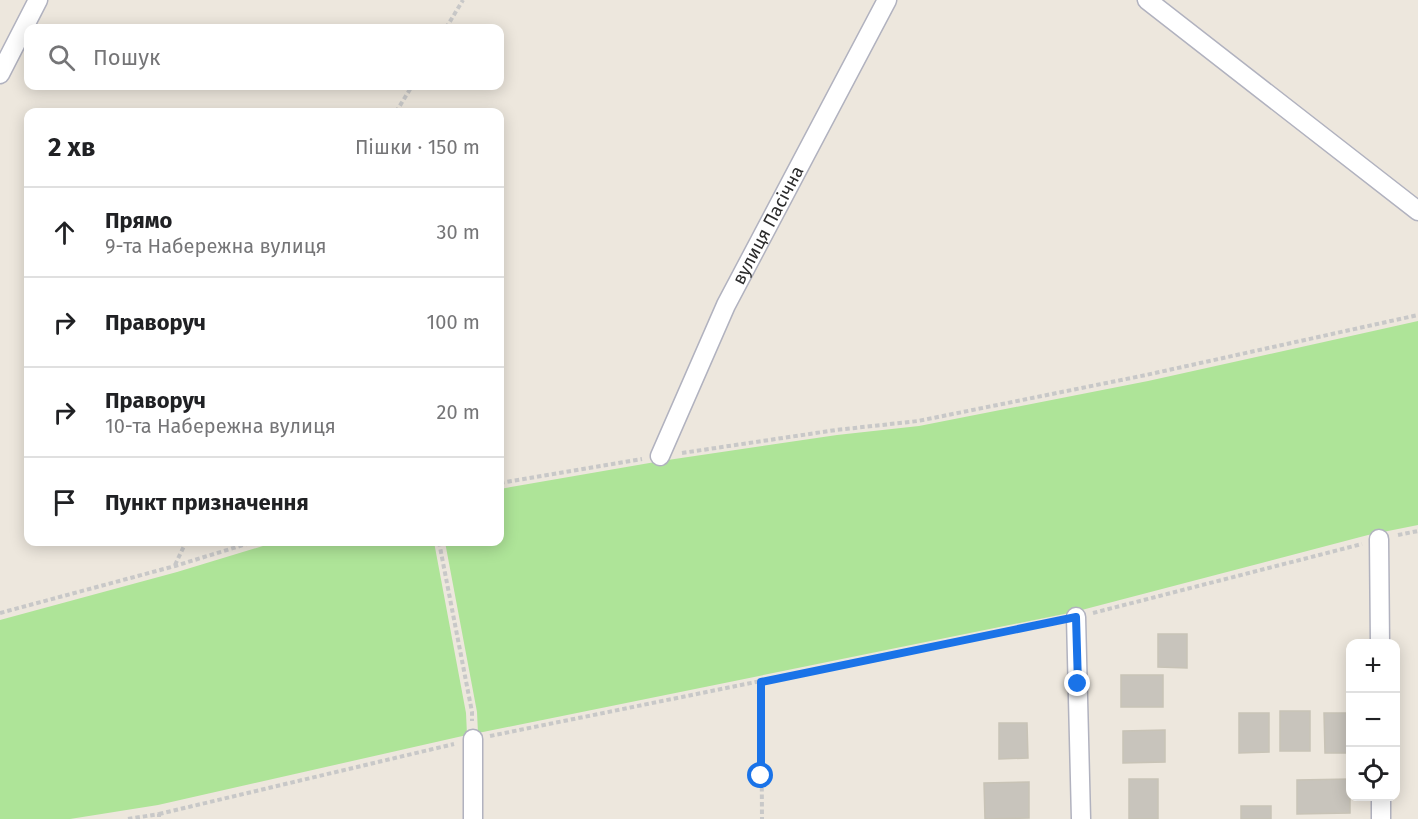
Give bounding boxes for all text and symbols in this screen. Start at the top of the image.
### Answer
search box [24,24,504,90]
icon: search [45,41,78,74]
text: Пошук [93,44,160,71]
text: 2 хв [48,132,95,163]
text: Пішки · 150 m [355,135,480,159]
street label: вулиця Пасічна [728,162,808,288]
text: Прямо [105,207,172,234]
icon: ahead [48,216,81,249]
text: 30 m [436,220,480,244]
text: 9-та Набережна вулиця [105,234,326,258]
icon: right [48,306,81,339]
text: Праворуч [105,309,206,336]
text: 100 m [427,310,480,334]
text: Праворуч [105,387,206,414]
icon: right [48,396,81,429]
text: 20 m [437,400,480,424]
text: 10-та Набережна вулиця [105,414,336,438]
icon: arrive [48,486,81,519]
text: Пункт призначення [105,489,309,516]
map controls [1346,639,1400,801]
button: + [1346,639,1400,693]
route end [1064,670,1090,696]
button: − [1346,693,1400,747]
button: locate [1346,747,1400,801]
route start [747,762,773,788]

